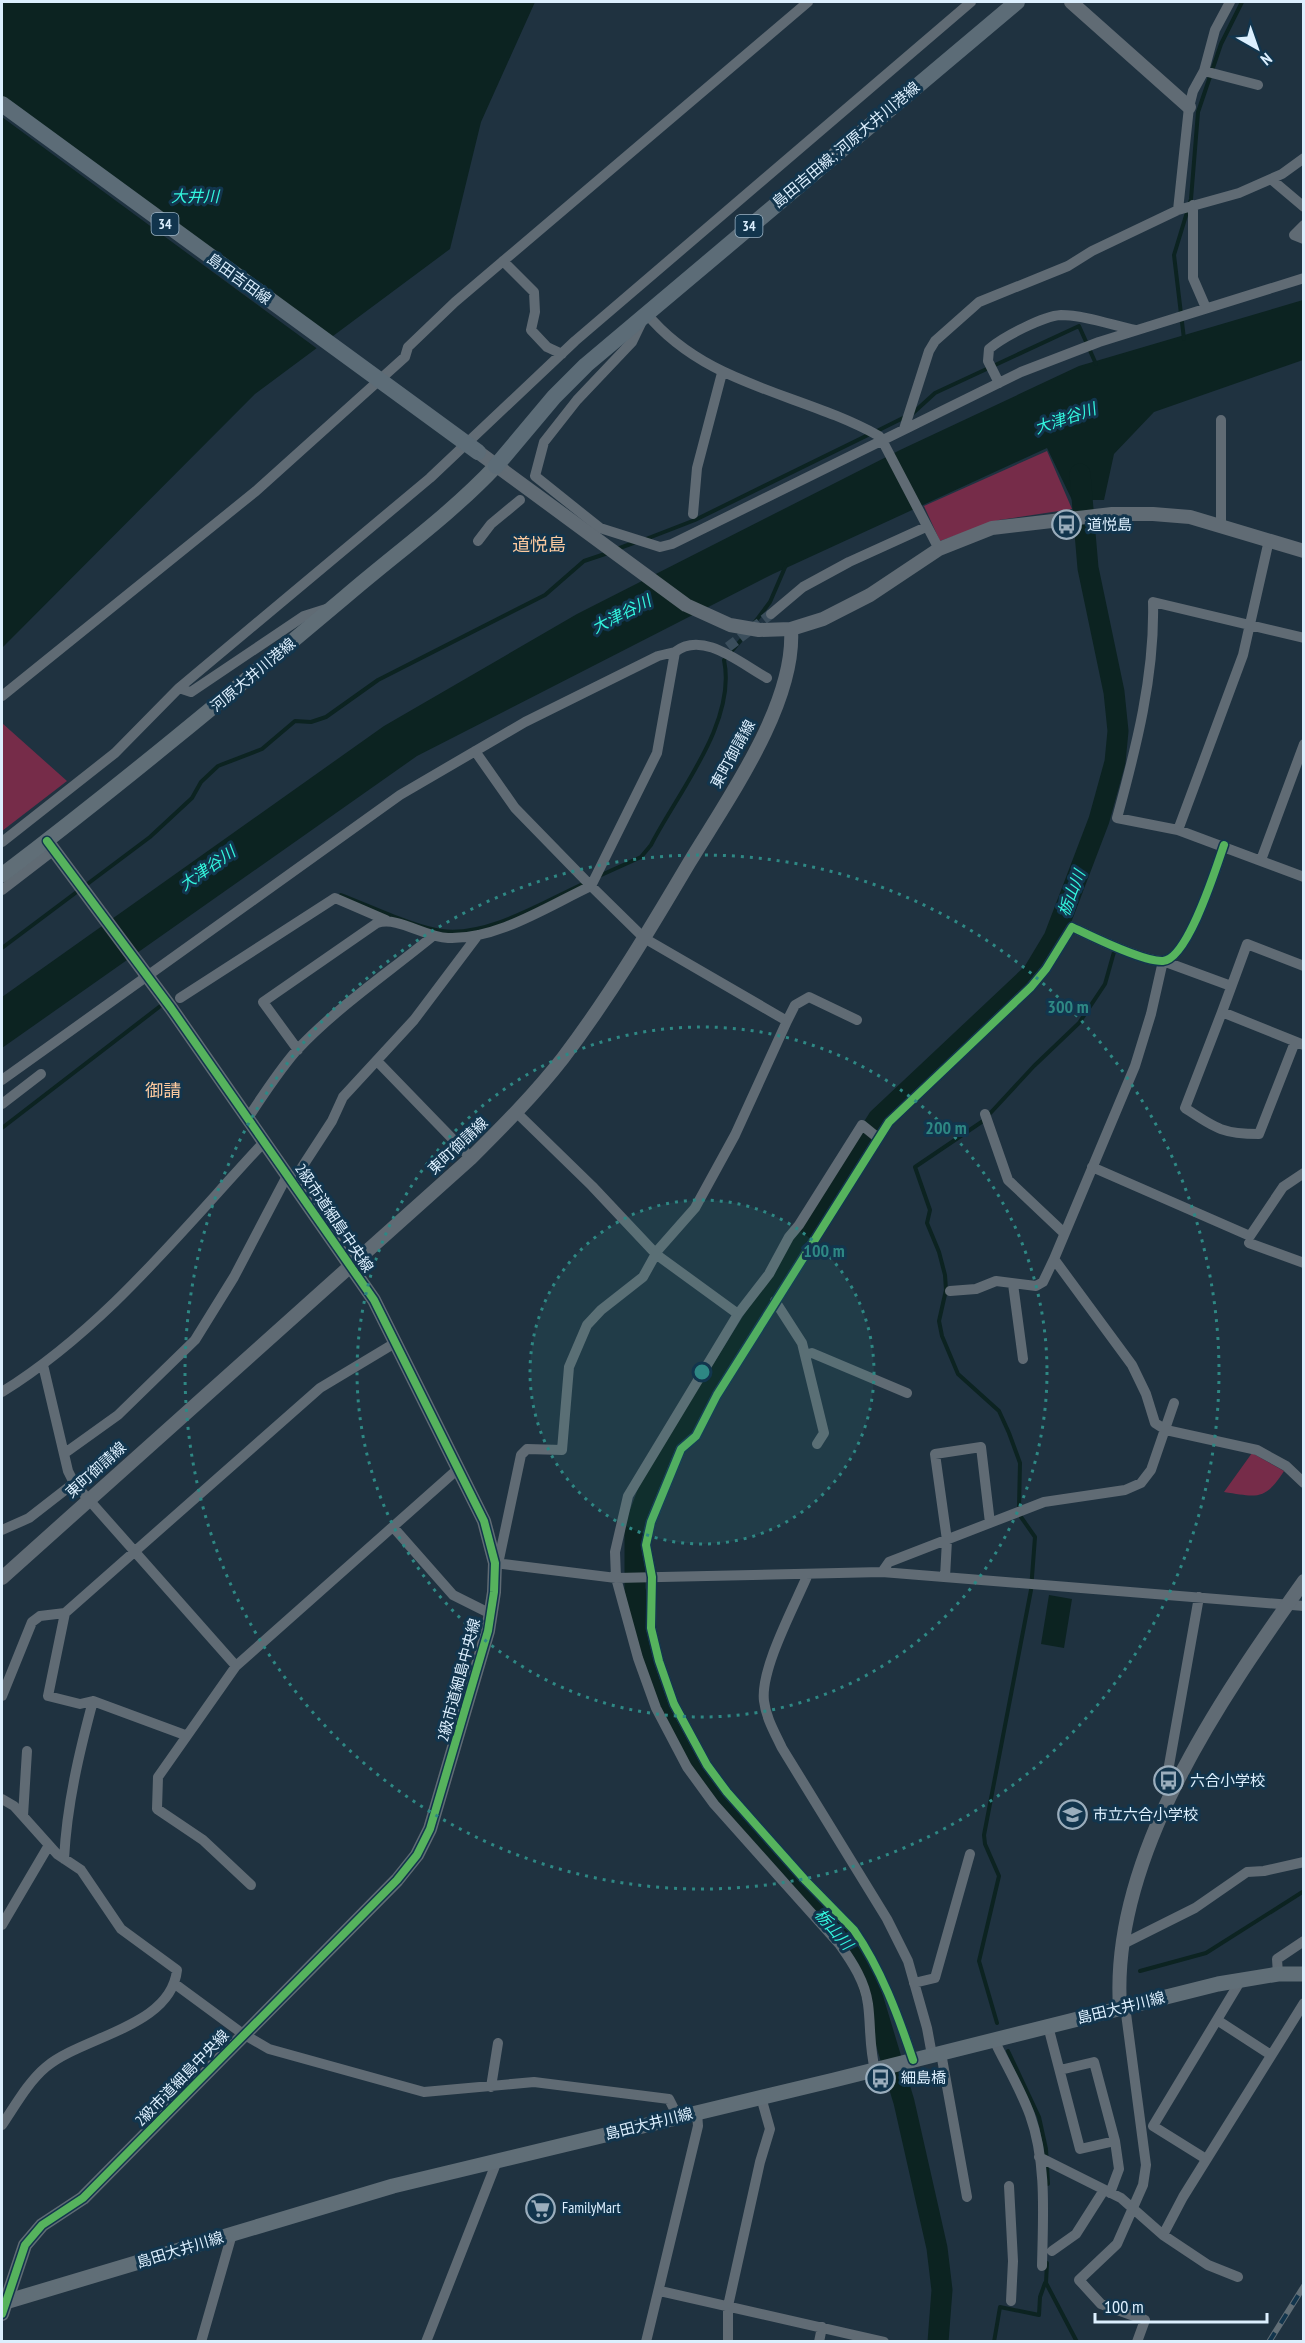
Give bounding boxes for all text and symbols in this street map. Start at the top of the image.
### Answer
north arrow [1227,18,1287,78]
text: N [1257,49,1276,70]
street label: 島田吉田線; 河原大井川港線 [768,77,923,212]
water label: 大井川 [171,186,221,206]
road number: 34 [152,213,178,235]
road number: 34 [736,215,762,237]
street label: 島田吉田線 [203,249,275,308]
water label: 大津谷川 [1031,397,1100,438]
bus stop icon: 道悦島 [1050,509,1082,541]
place label: 道悦島 [1087,515,1132,534]
district label: 道悦島 [512,533,566,556]
water label: 大津谷川 [588,590,656,637]
street label: 河原大井川港線 [206,634,299,716]
street label: 東町御請線 [706,716,759,791]
water label: 大津谷川 [175,840,241,895]
water label: 栃山川 [1053,865,1090,919]
text: 300 m [1047,995,1089,1018]
district label: 御請 [145,1079,181,1102]
street label: 東町御請線 [424,1113,492,1178]
text: 200 m [925,1116,967,1139]
street label: 2級市道細島中央線 [291,1160,378,1276]
text: 100 m [803,1239,845,1262]
centre of rings [692,1362,712,1382]
street label: 東町御請線 [61,1437,130,1502]
street label: 2級市道細島中央線 [433,1616,484,1744]
bus stop icon: 六合小学校 [1153,1765,1185,1797]
place label: 六合小学校 [1190,1771,1265,1790]
school or university icon: 市立六合小学校 [1056,1799,1088,1831]
place label: 市立六合小学校 [1093,1805,1198,1824]
water label: 栃山川 [811,1904,859,1955]
street label: 島田大井川線 [1075,1987,1167,2028]
street label: 2級市道細島中央線 [131,2025,233,2130]
bus stop icon: 細島橋 [864,2062,896,2094]
place label: 細島橋 [901,2068,946,2087]
street label: 島田大井川線 [603,2103,695,2144]
supermarket icon: FamilyMart [525,2192,557,2224]
place label: FamilyMart [562,2198,621,2217]
street label: 島田大井川線 [134,2227,226,2272]
scale bar [1095,2286,1268,2324]
text: 100 m [1104,2295,1144,2318]

